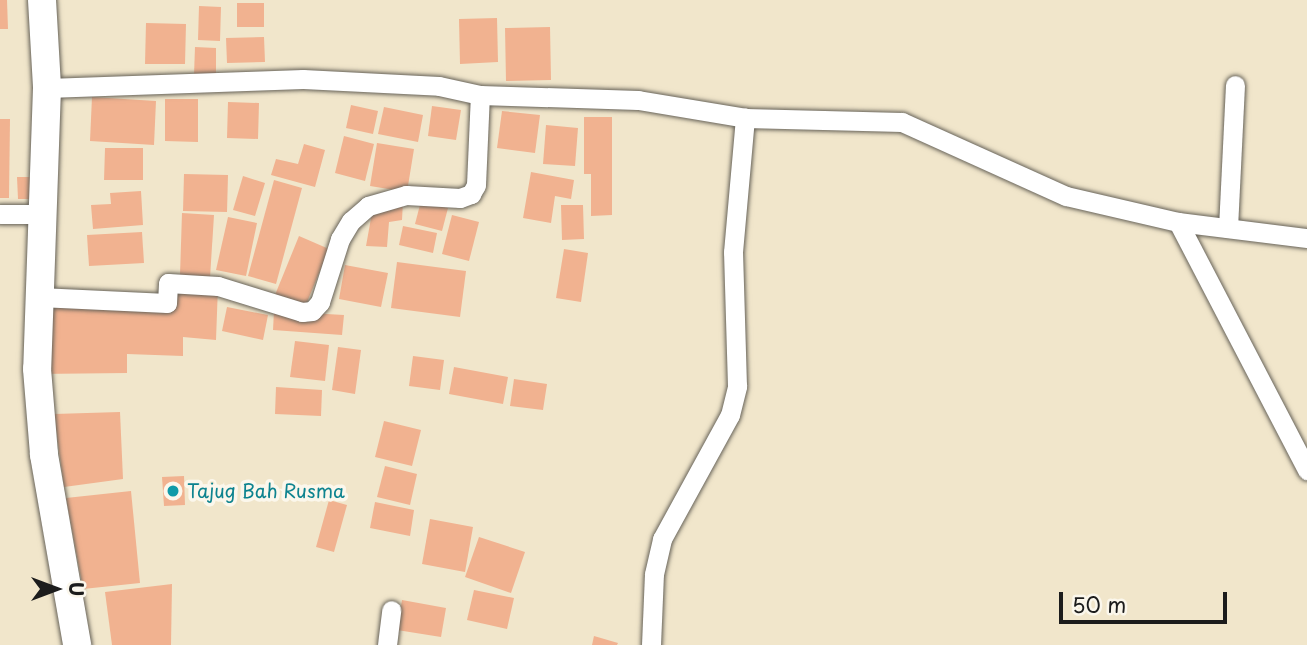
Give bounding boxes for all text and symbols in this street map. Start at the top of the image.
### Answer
place label: Tajug Bah Rusma [187,480,346,502]
marker: Tajug Bah Rusma [165,483,181,499]
north arrow [21,554,91,624]
scale bar [1062,578,1230,622]
text: U [63,582,91,596]
text: 50 m [1072,588,1126,620]

